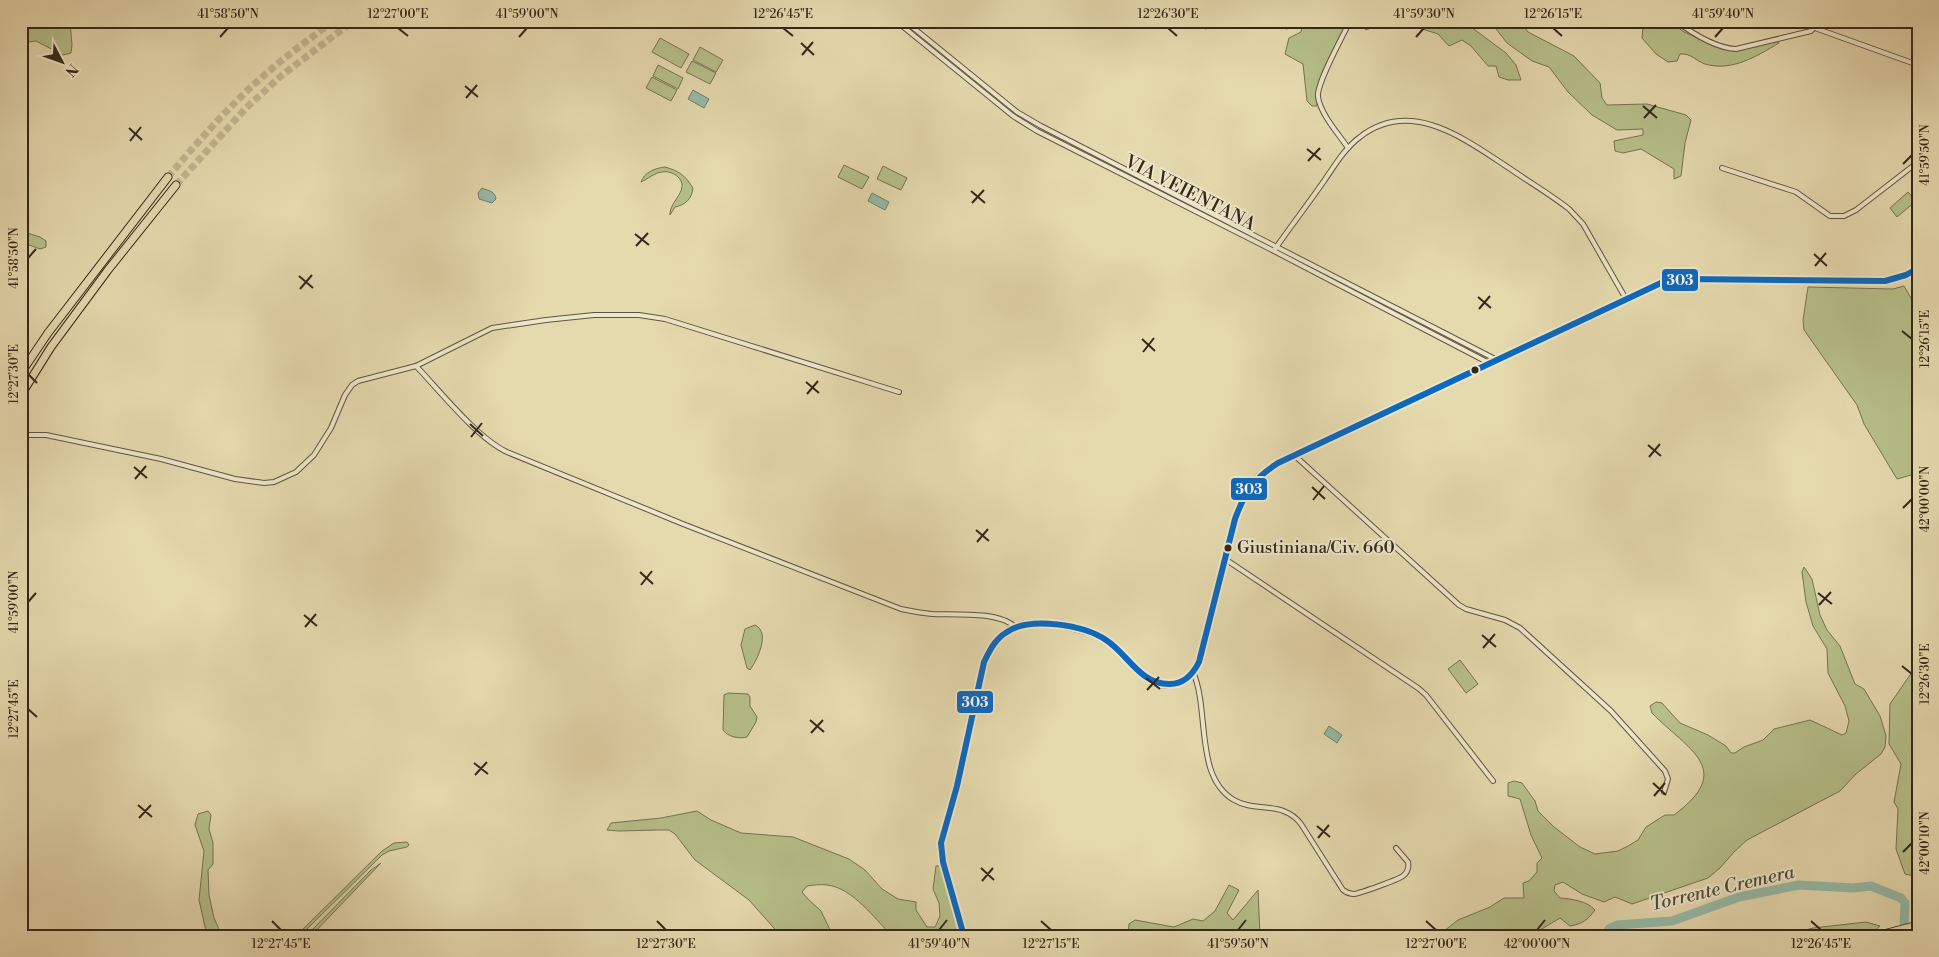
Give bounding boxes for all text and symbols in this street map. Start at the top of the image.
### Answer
text: 41°58'50"N [197,7,259,22]
text: 12°27'00"E [367,7,429,22]
text: 41°59'00"N [496,7,558,22]
text: 12°26'45"E [753,7,813,22]
text: 12°26'30"E [1137,7,1199,22]
text: 41°59'30"N [1393,7,1455,22]
text: 12°26'15"E [1524,7,1582,22]
text: 41°59'40"N [1692,7,1754,22]
north arrow [38,38,88,88]
text: N [61,60,81,80]
text: 41°59'50"N [1918,124,1933,186]
street label: VIA VEIENTANA [1120,150,1260,236]
text: 41°58'50"N [7,227,22,289]
line badge: 303 [1661,268,1699,292]
text: 303 [1666,272,1694,290]
text: 12°26'15"E [1918,310,1933,368]
text: 12°27'30"E [7,344,22,404]
unlabelled marker [1470,365,1480,375]
text: 42°00'00"N [1918,466,1933,532]
line badge: 303 [1230,477,1268,501]
text: 303 [1235,481,1263,499]
place label: Giustiniana/Civ. 660 [1237,537,1395,559]
marker: Giustiniana/Civ. 660 [1223,543,1233,553]
text: 41°59'00"N [7,571,22,633]
text: 12°26'30"E [1918,643,1933,705]
text: 12°27'45"E [7,680,22,738]
line badge: 303 [956,690,994,714]
text: 303 [961,694,989,712]
text: 42°00'10"N [1918,811,1933,875]
water label: Torrente Cremera [1648,860,1797,916]
text: 12°27'45"E [252,937,310,952]
text: 12°27'30"E [636,937,696,952]
text: 41°59'40"N [908,937,970,952]
text: 12°27'15"E [1023,937,1079,952]
text: 41°59'50"N [1207,937,1269,952]
text: 12°27'00"E [1405,937,1467,952]
text: 42°00'00"N [1504,937,1570,952]
text: 12°26'45"E [1791,937,1851,952]

